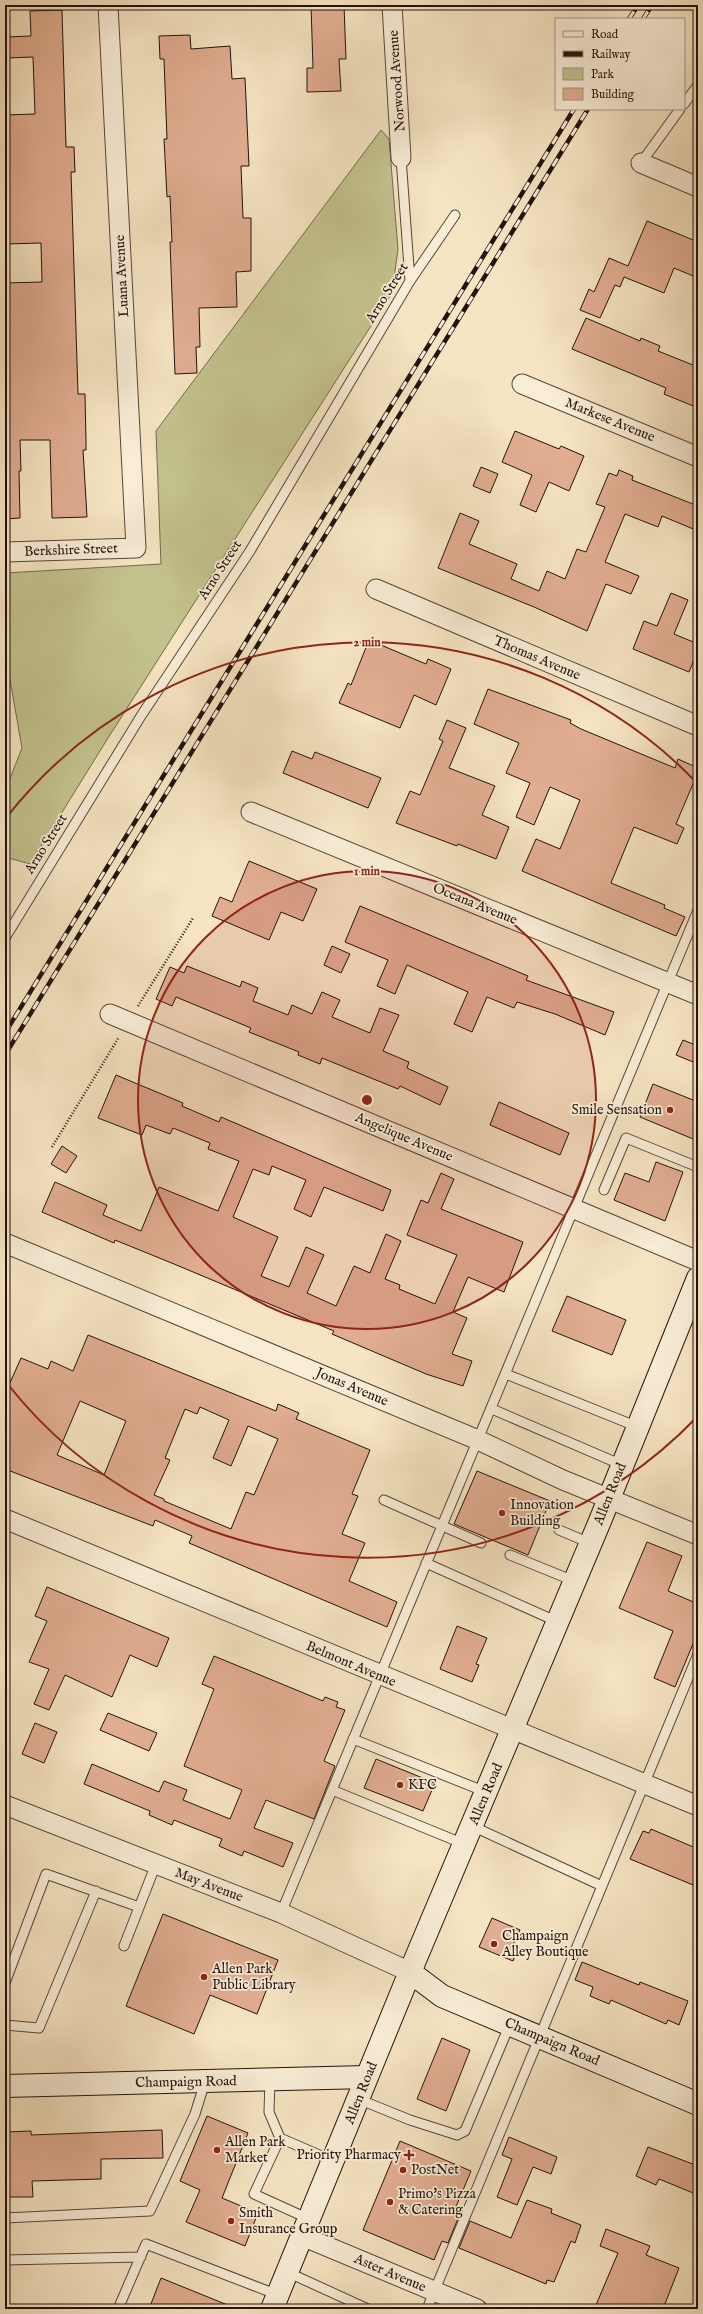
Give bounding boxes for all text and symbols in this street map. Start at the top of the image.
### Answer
legend [555,18,685,110]
text: Road [591,27,619,42]
street label: Norwood Avenue [384,29,410,132]
text: Railway [591,47,630,62]
text: Park [591,67,614,82]
text: Building [591,87,635,102]
street label: Luana Avenue [111,234,133,318]
street label: Arno Street [361,259,413,327]
street label: Markese Avenue [562,394,658,446]
street label: Arno Street [194,537,246,604]
street label: Berkshire Street [24,539,118,561]
street label: Thomas Avenue [491,632,584,685]
text: 2 min [353,635,381,650]
street label: Arno Street [20,810,72,878]
text: 1 min [354,864,381,879]
street label: Oceana Avenue [430,879,520,929]
centre of rings [360,1093,374,1107]
place label: Smile Sensation [572,1101,663,1119]
marker: Smile Sensation [665,1105,675,1115]
street label: Angelique Avenue [351,1108,456,1166]
street label: Jonas Avenue [311,1363,392,1411]
street label: Allen Road [589,1460,631,1529]
place label: Innovation Building [510,1496,575,1530]
marker: Innovation Building [497,1508,507,1518]
street label: Belmont Avenue [303,1637,399,1691]
street label: Allen Road [464,1760,507,1829]
place label: KFC [408,1776,437,1794]
marker: KFC [395,1780,405,1790]
street label: May Avenue [172,1864,246,1906]
place label: Champaign Alley Boutique [501,1927,589,1961]
marker: Champaign Alley Boutique [489,1939,499,1949]
place label: Allen Park Public Library [211,1960,296,1994]
marker: Allen Park Public Library [199,1972,209,1982]
street label: Champaign Road [502,2014,603,2070]
street label: Allen Road [340,2059,382,2128]
street label: Champaign Road [135,2072,237,2092]
place label: Allen Park Market [224,2133,286,2167]
marker: Allen Park Market [212,2145,222,2155]
place label: Priority Pharmacy [296,2146,401,2164]
marker: Priority Pharmacy [404,2150,414,2160]
place label: PostNet [411,2161,459,2179]
marker: PostNet [398,2165,408,2175]
place label: Primo's Pizza & Catering [398,2185,477,2219]
marker: Primo's Pizza & Catering [385,2197,395,2207]
place label: Smith Insurance Group [239,2204,338,2238]
marker: Smith Insurance Group [226,2216,236,2226]
street label: Aster Avenue [350,2249,429,2296]

